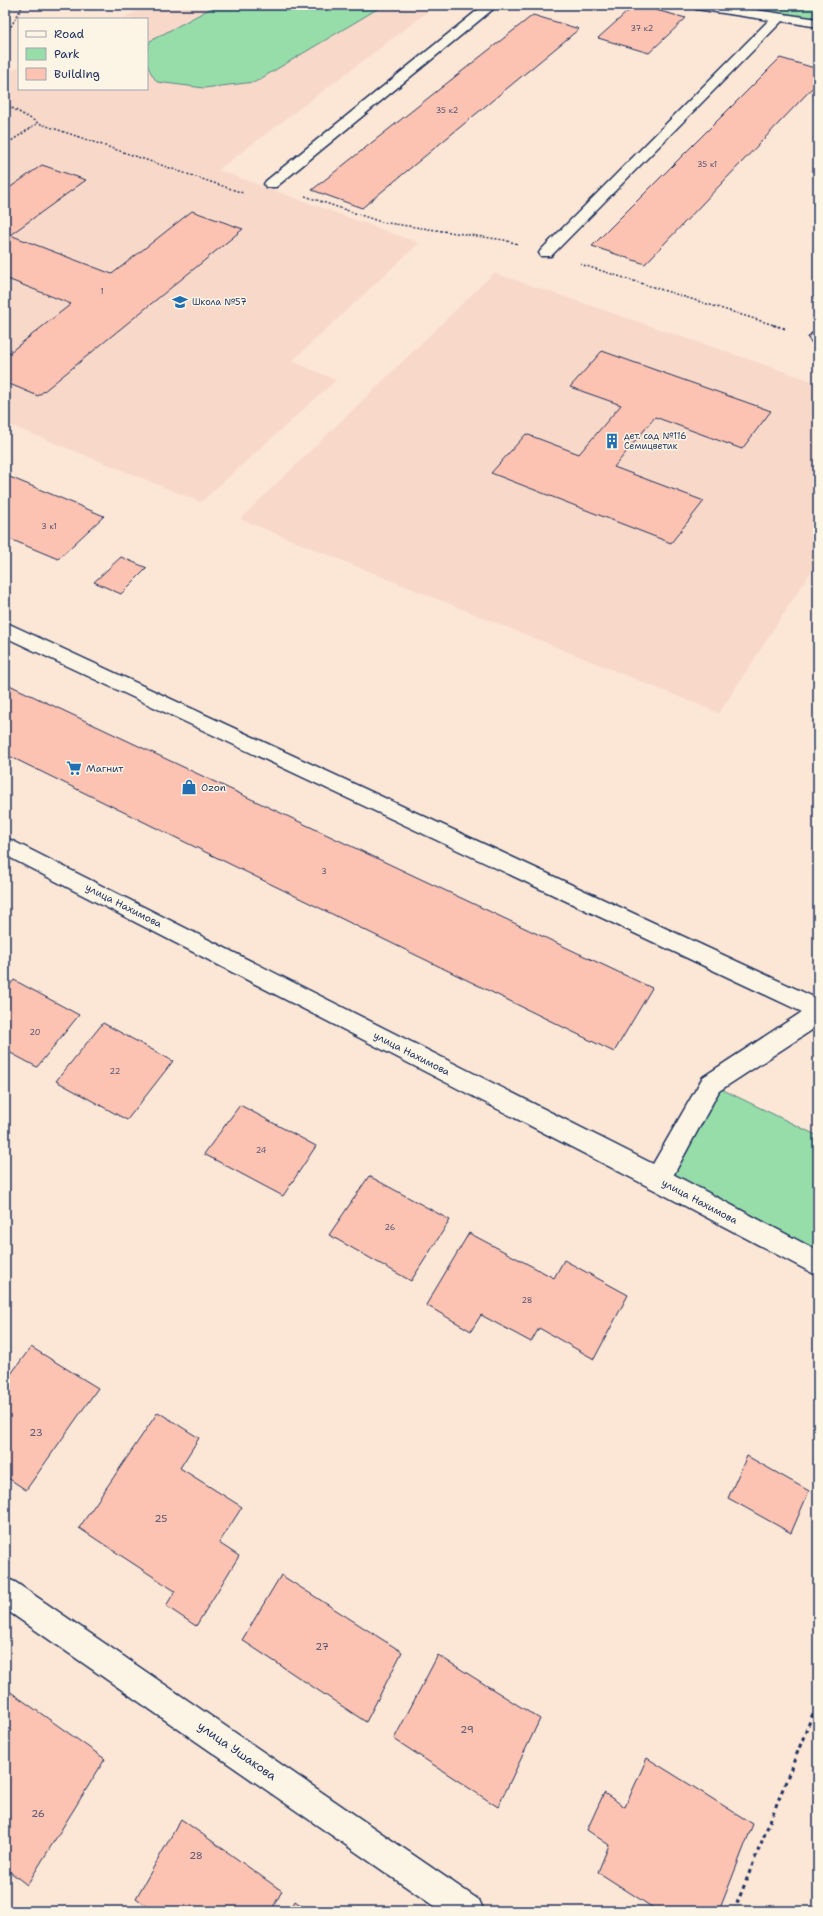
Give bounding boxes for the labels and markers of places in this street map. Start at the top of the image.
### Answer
school or university icon: Школа №57 [171,293,189,311]
place label: Школа №57 [192,296,246,308]
place label: дет. сад №116 Семицветик [624,430,687,452]
building icon: дет. сад №116 Семицветик [603,432,621,450]
supermarket icon: Магнит [65,759,83,777]
place label: Магнит [86,762,124,775]
shop icon: Ozon [180,778,198,796]
place label: Ozon [201,781,226,794]

